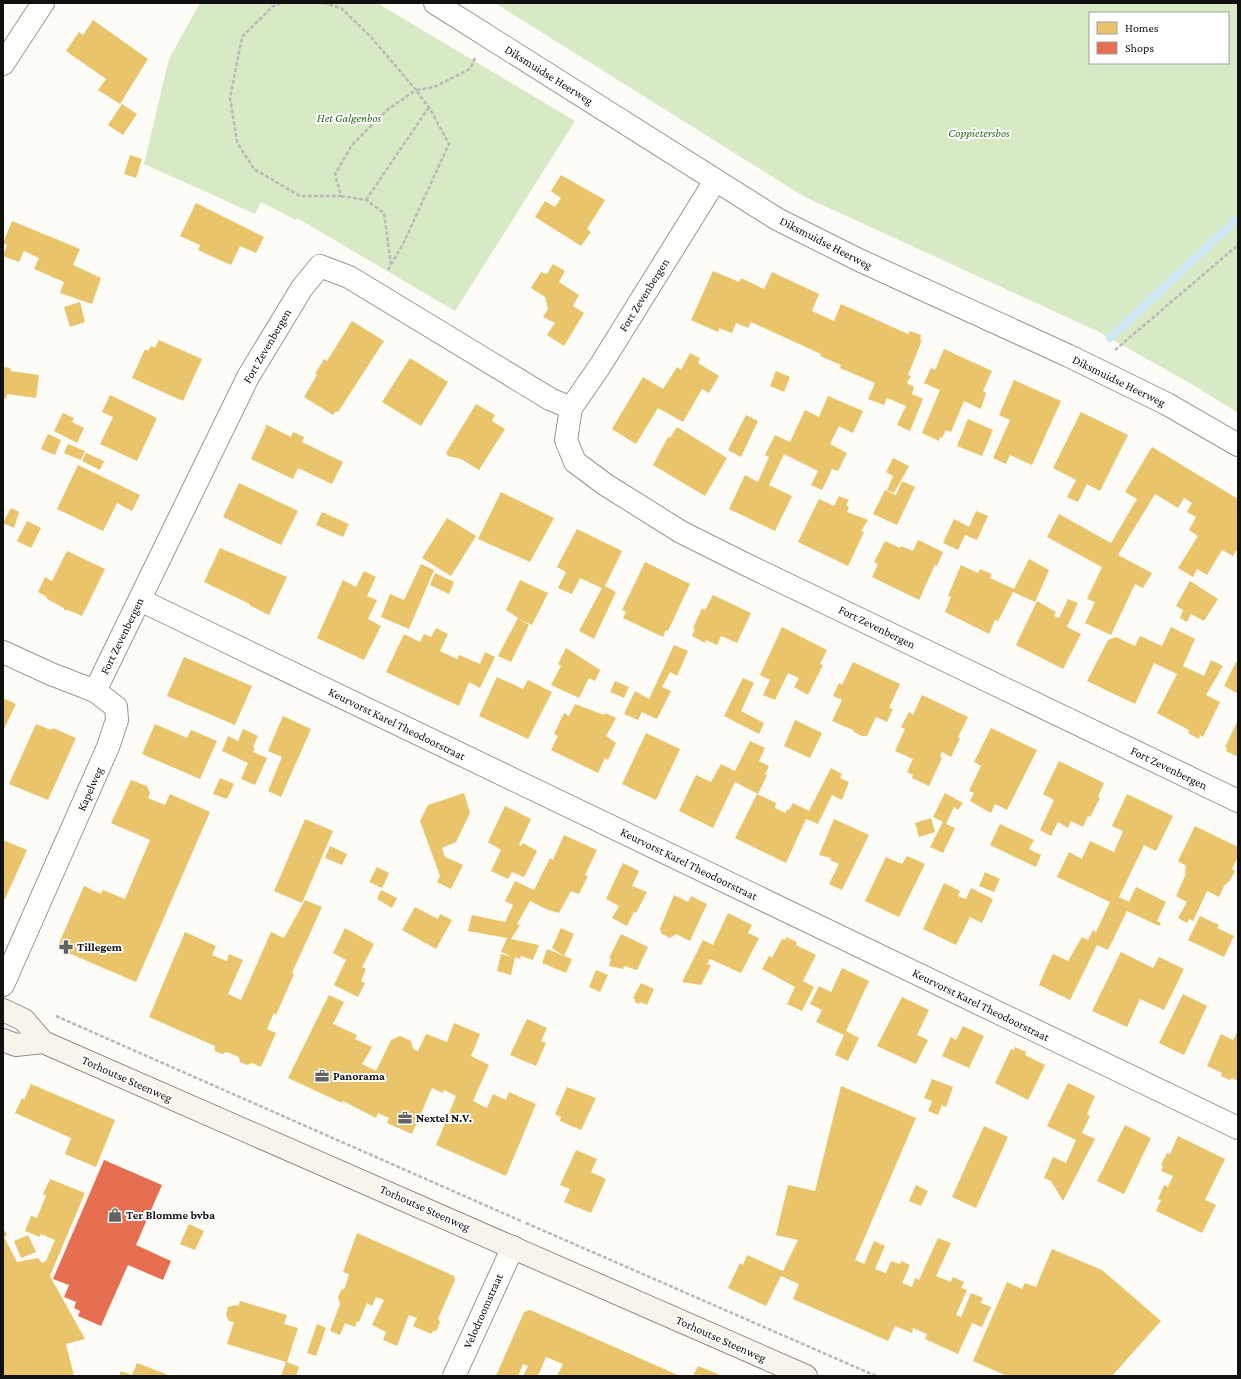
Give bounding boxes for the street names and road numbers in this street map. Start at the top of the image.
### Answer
street label: Diksmuidse Heerweg [502,42,596,108]
street label: Diksmuidse Heerweg [778,214,875,272]
street label: Fort Zevenbergen [616,255,672,334]
street label: Fort Zevenbergen [240,306,294,386]
street label: Diksmuidse Heerweg [1070,352,1168,410]
street label: Fort Zevenbergen [97,595,147,677]
street label: Fort Zevenbergen [836,602,918,652]
street label: Keurvorst Karel Theodoorstraat [326,685,469,764]
street label: Fort Zevenbergen [1128,743,1210,793]
street label: Kapelweg [74,765,106,813]
street label: Keurvorst Karel Theodoorstraat [618,825,761,904]
street label: Keurvorst Karel Theodoorstraat [910,966,1053,1045]
street label: Torhoutse Steenweg [80,1053,174,1105]
street label: Torhoutse Steenweg [378,1182,472,1234]
street label: Velodroomstraat [460,1270,506,1351]
street label: Torhoutse Steenweg [674,1313,768,1365]

